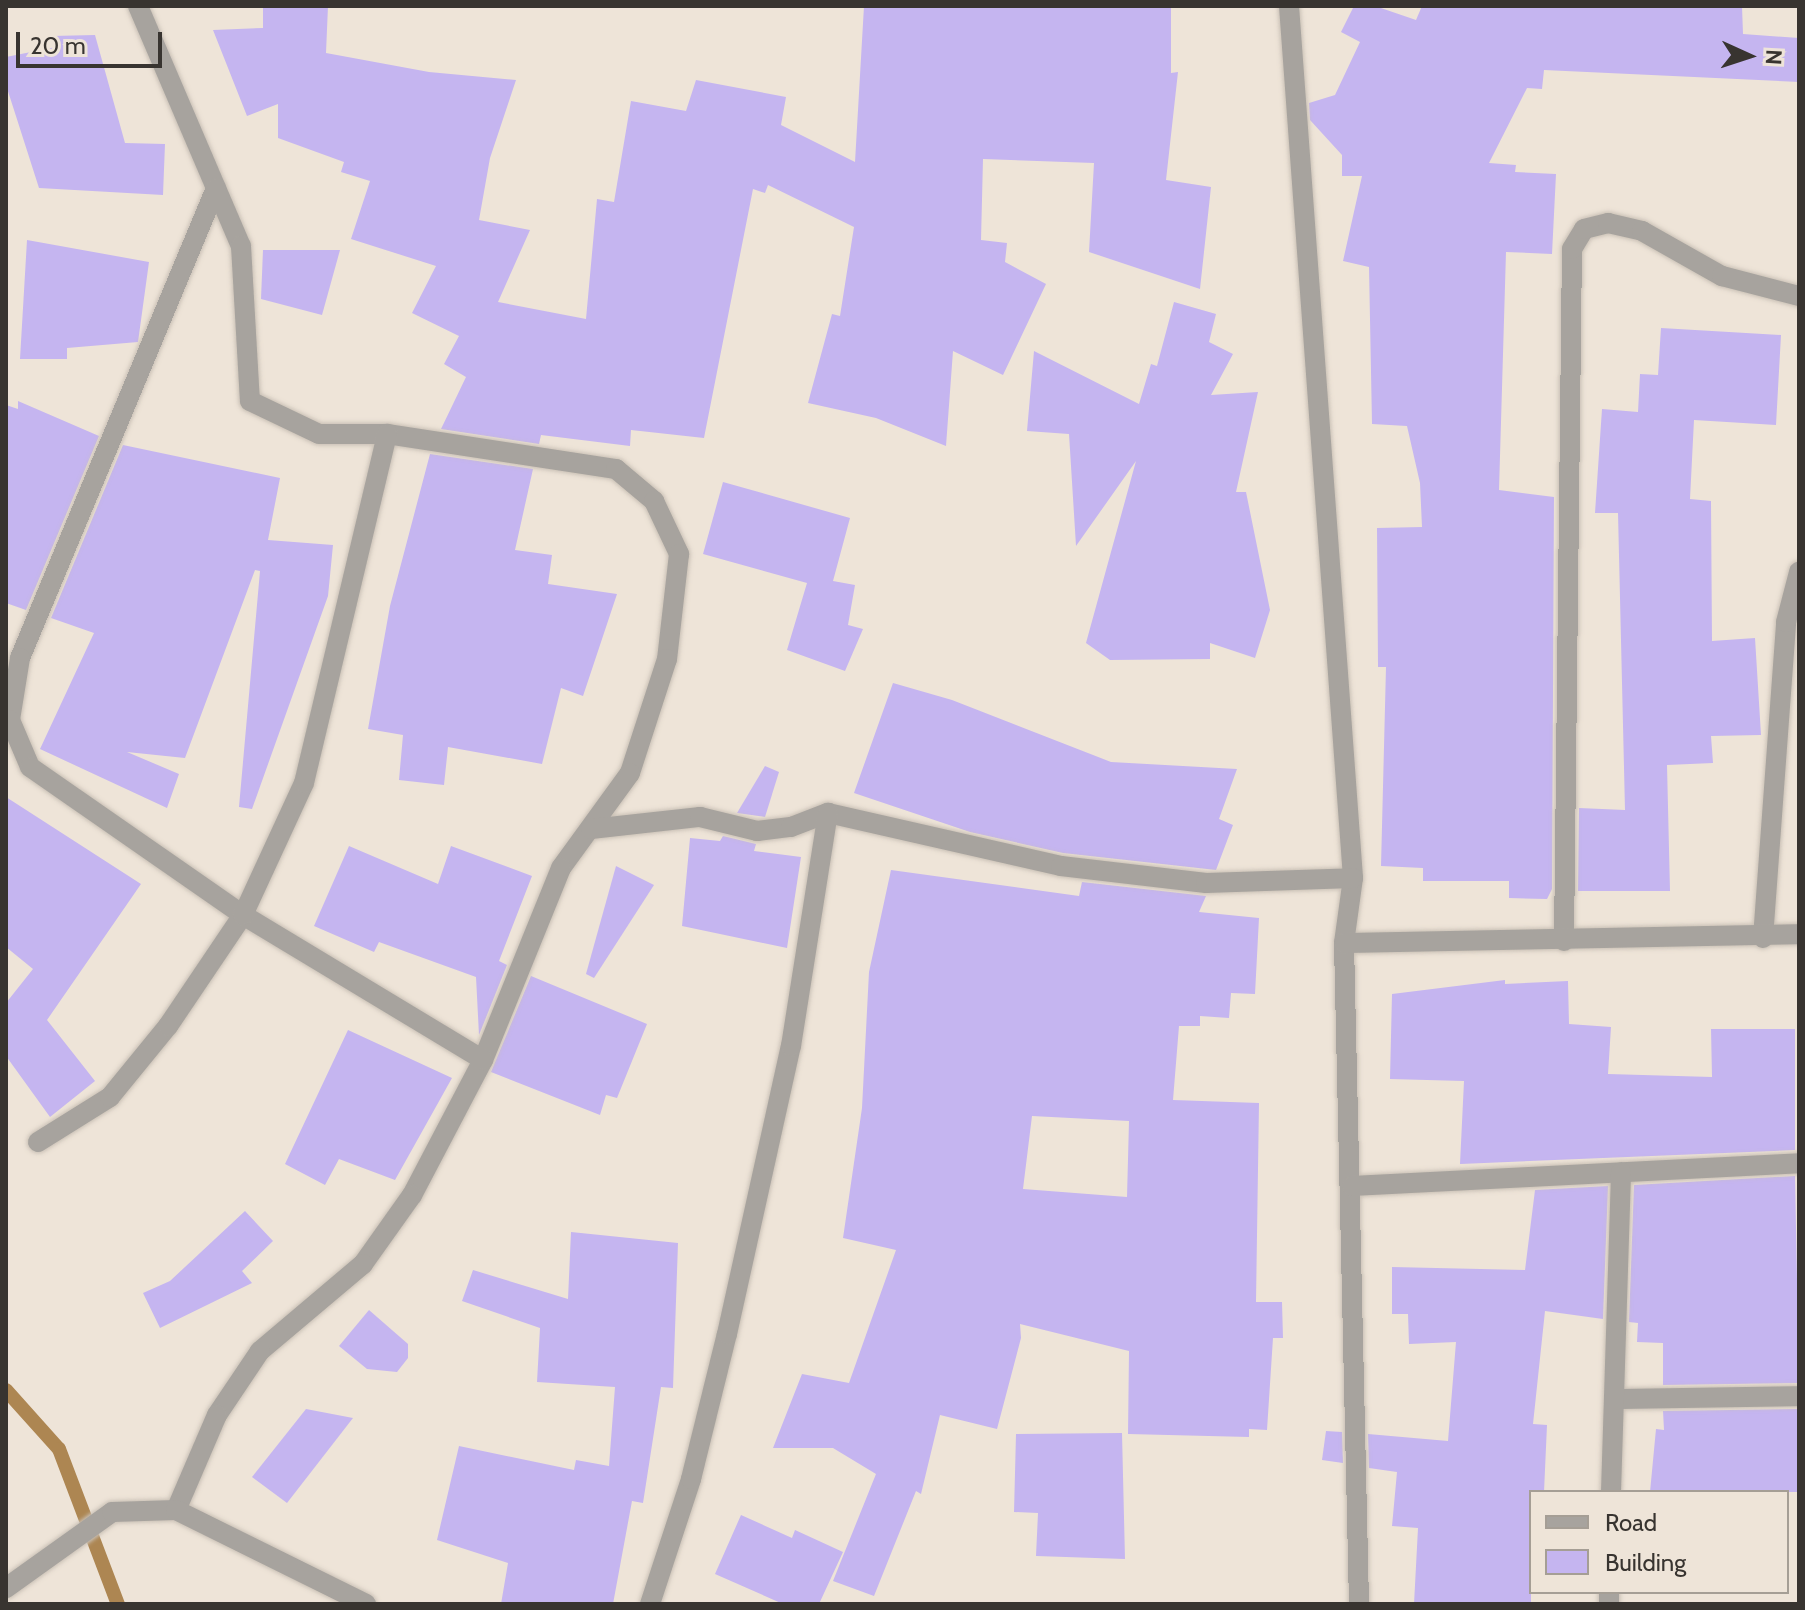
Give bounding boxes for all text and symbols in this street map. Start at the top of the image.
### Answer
scale bar [20,16,166,66]
north arrow [1709,16,1789,96]
text: 20 m [30,31,86,60]
text: N [1760,49,1787,66]
legend [1529,1490,1789,1594]
text: Road [1605,1508,1657,1537]
text: Building [1605,1548,1686,1577]

